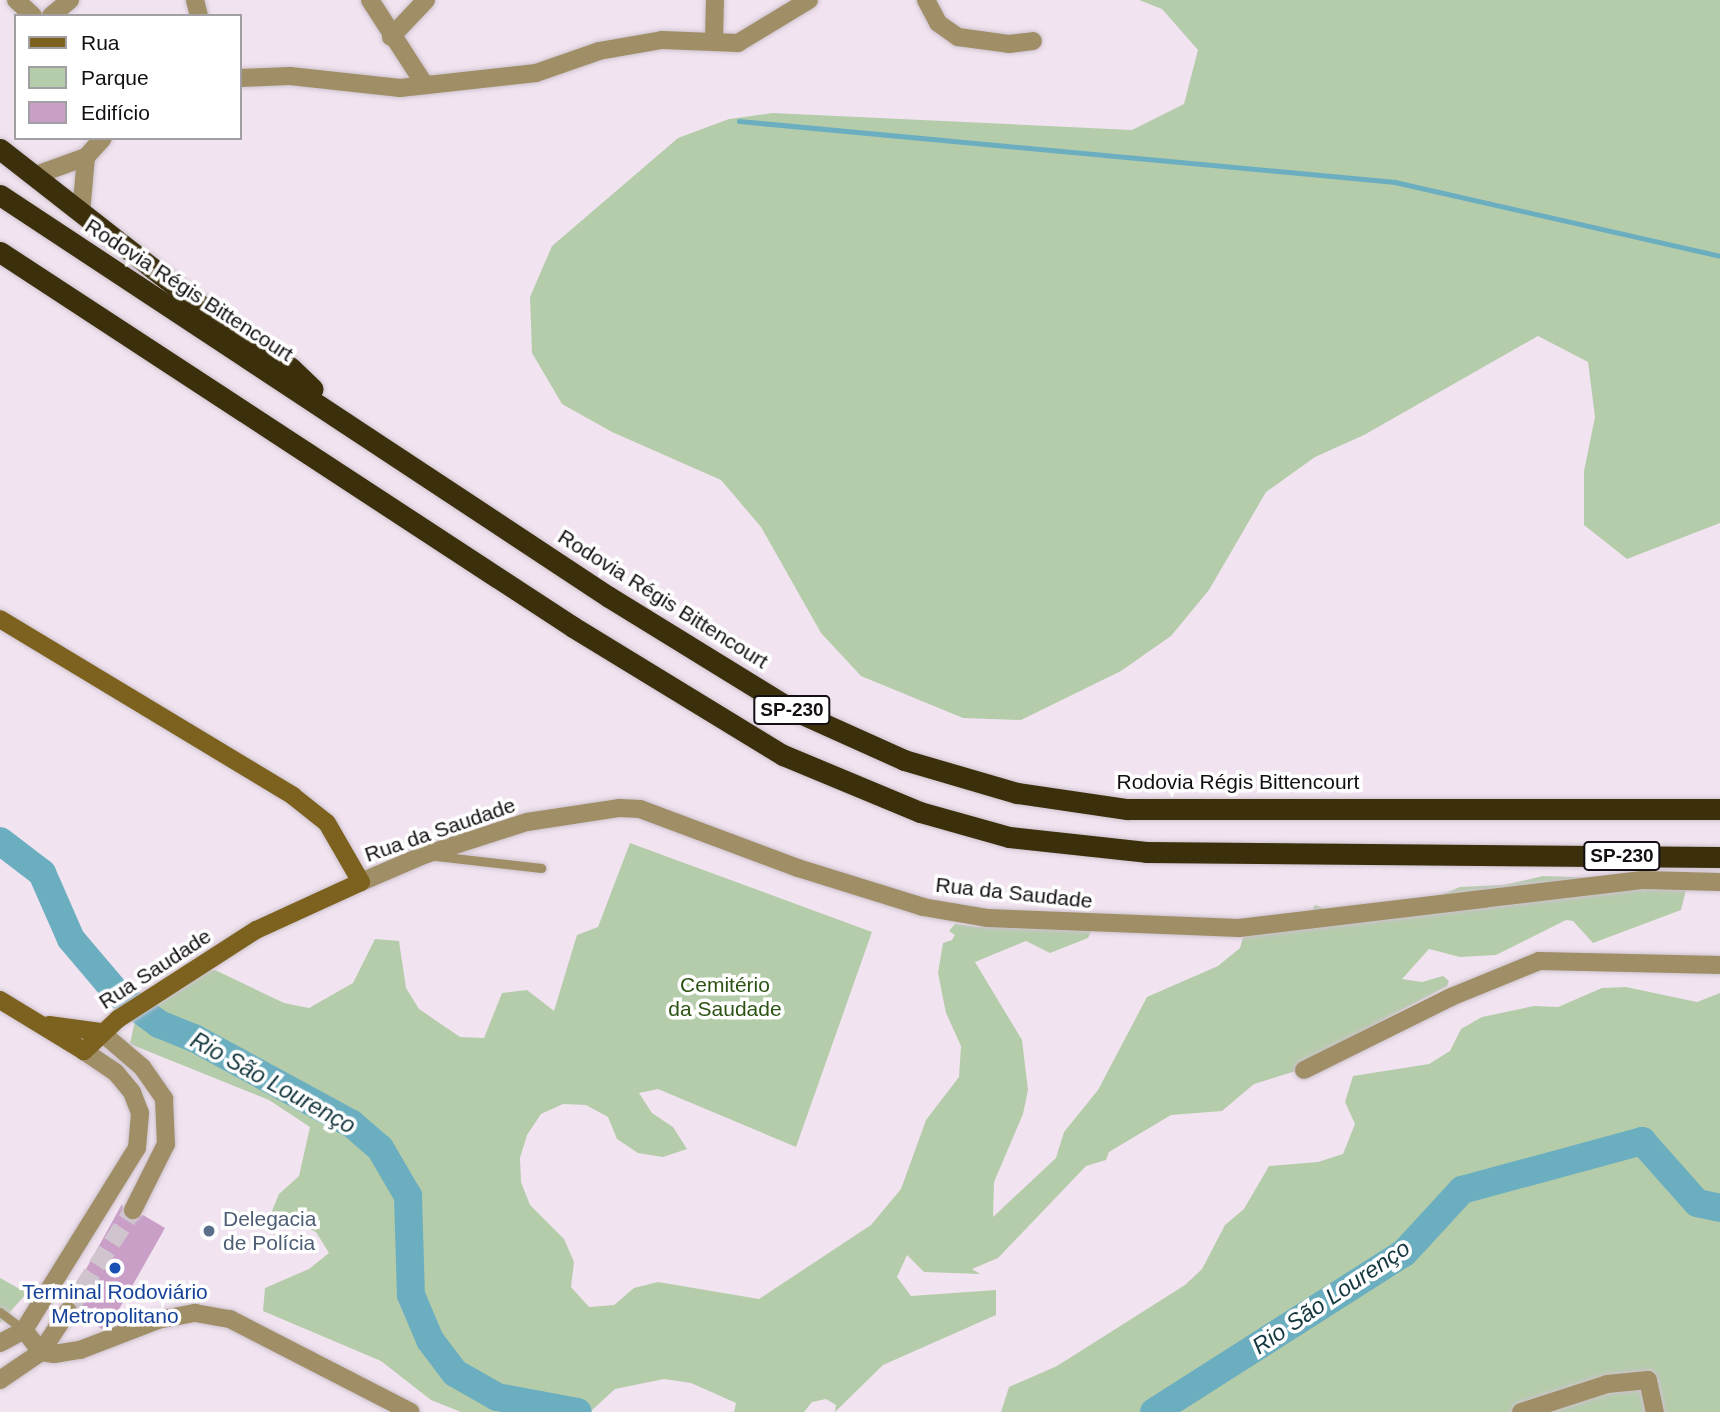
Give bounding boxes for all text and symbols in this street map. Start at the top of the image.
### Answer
legend [14,14,242,140]
text: Rua [81,31,120,54]
text: Parque [81,66,149,89]
text: Edifício [81,101,150,124]
street label: Rodovia Régis Bittencourt [80,213,298,367]
street label: Rodovia Régis Bittencourt [553,524,773,674]
road number: SP-230 [752,694,832,726]
street label: Rodovia Régis Bittencourt [1117,769,1359,795]
street label: Rua da Saudade [361,792,519,868]
road number: SP-230 [1582,841,1662,872]
street label: Rua da Saudade [934,872,1094,914]
street label: Rua Saudade [94,923,216,1015]
park label: Cemitério da Saudade [668,972,782,1022]
water label: Rio São Lourenço [186,1026,360,1140]
place label: Delegacia de Polícia [223,1206,316,1256]
marker: Delegacia de Polícia [201,1223,217,1239]
water label: Rio São Lourenço [1247,1234,1415,1360]
marker: Terminal Rodoviário Metropolitano [107,1260,123,1276]
place label: Terminal Rodoviário Metropolitano [22,1279,208,1329]

